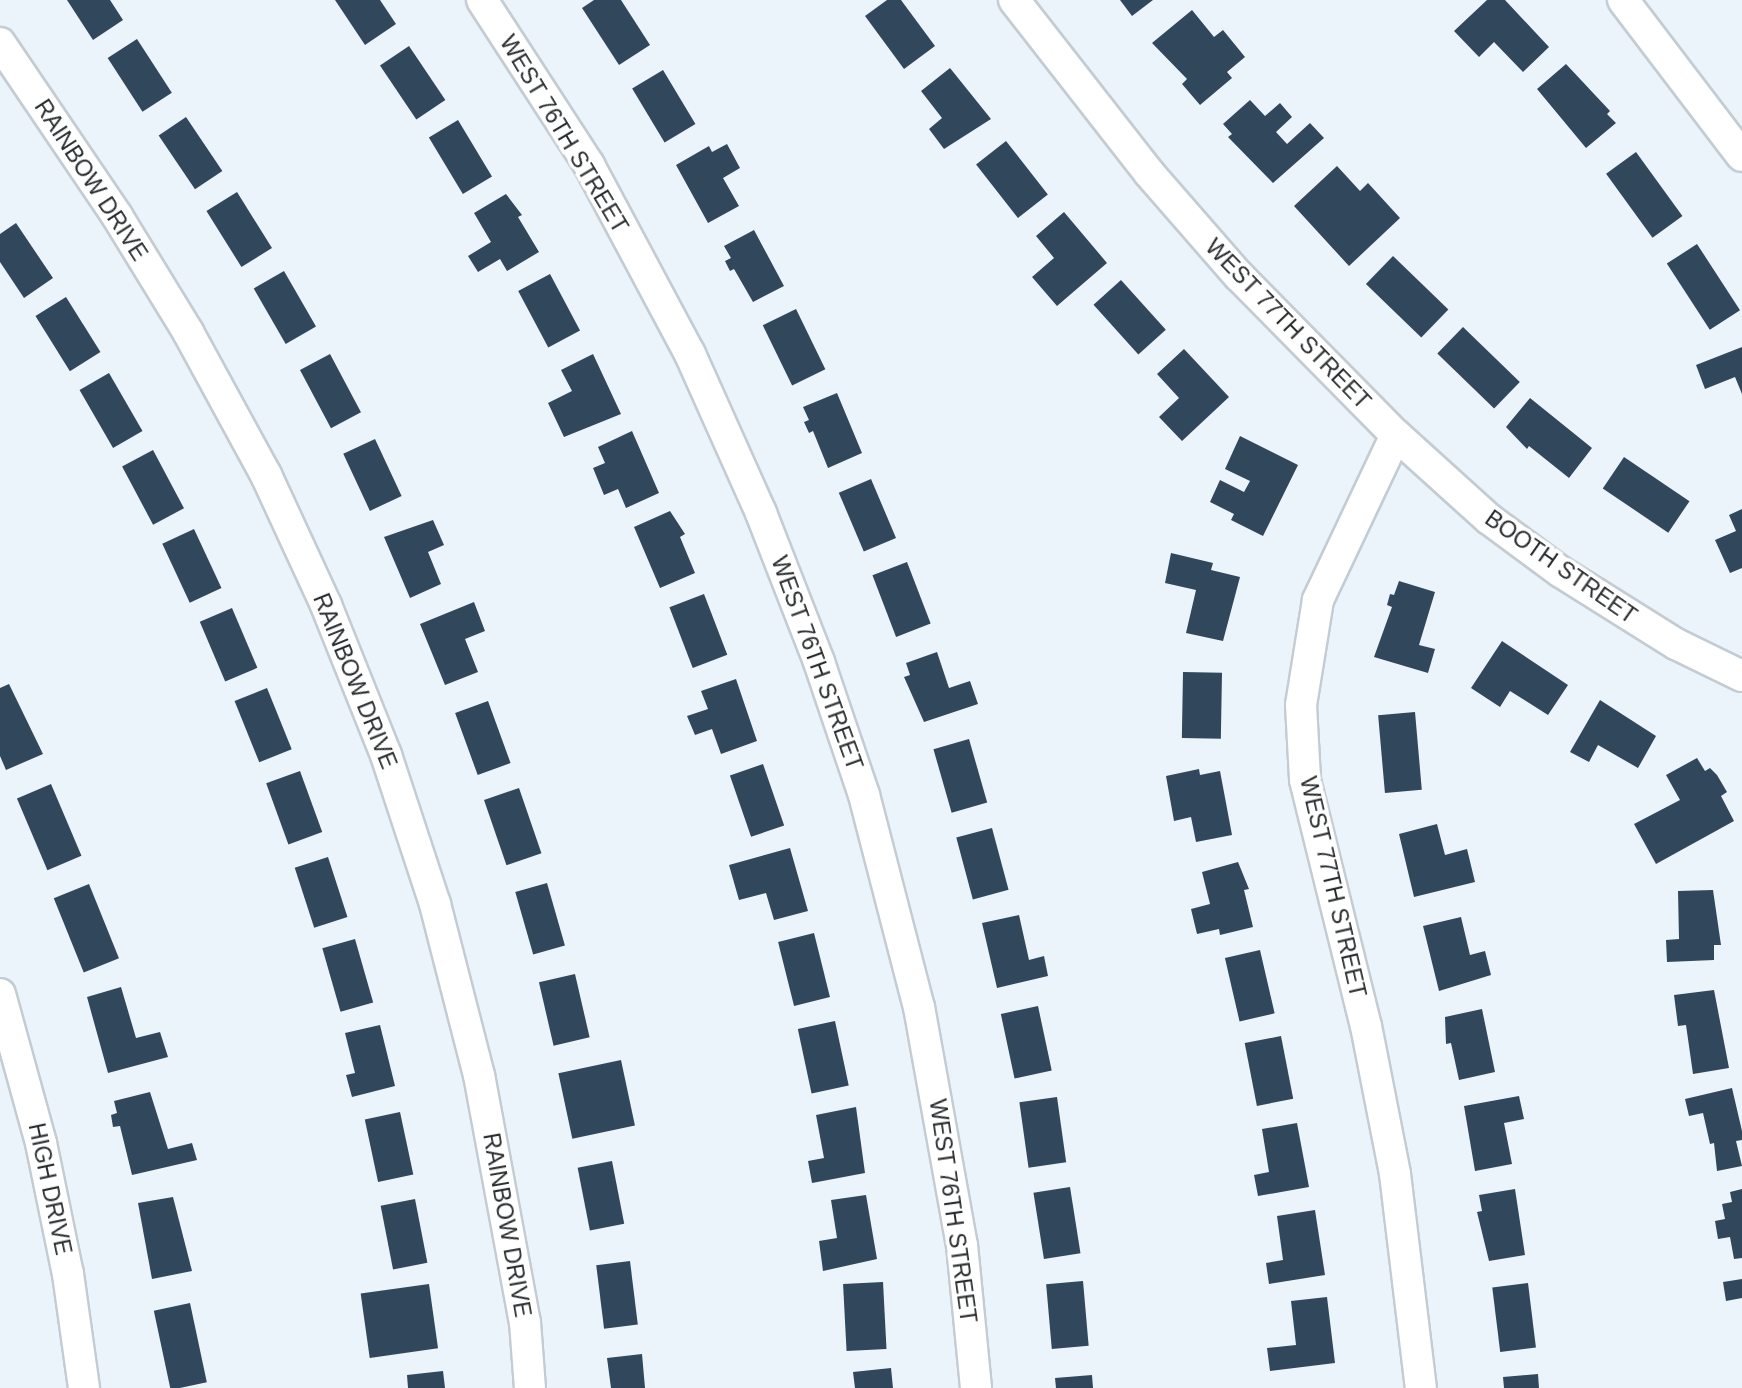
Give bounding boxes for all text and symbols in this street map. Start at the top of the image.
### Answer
street label: WEST 76TH STREET [494,30,634,238]
street label: RAINBOW DRIVE [29,94,153,266]
street label: WEST 77TH STREET [1200,233,1376,415]
street label: BOOTH STREET [1480,504,1642,630]
street label: WEST 76TH STREET [765,552,869,774]
street label: RAINBOW DRIVE [307,589,403,773]
street label: WEST 77TH STREET [1294,774,1372,1000]
street label: WEST 76TH STREET [924,1097,982,1325]
street label: HIGH DRIVE [23,1121,77,1257]
street label: RAINBOW DRIVE [477,1131,537,1319]

